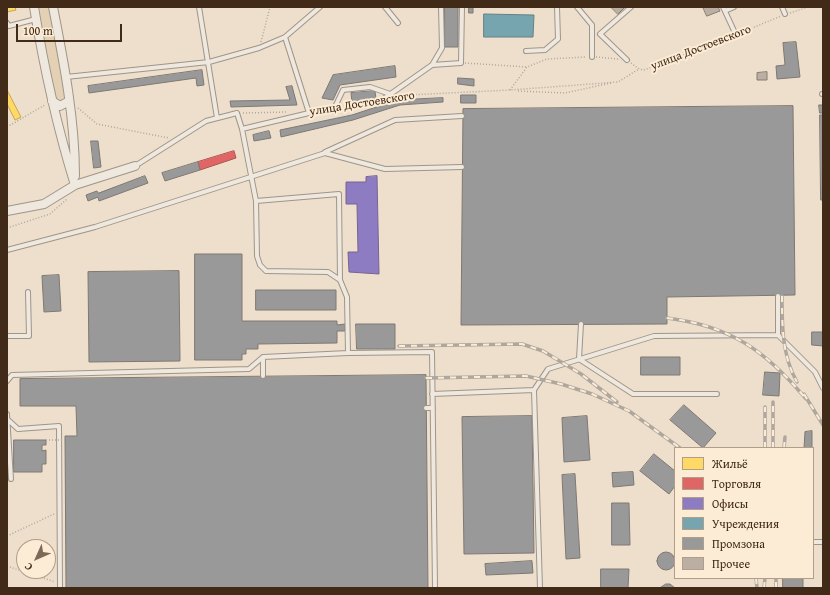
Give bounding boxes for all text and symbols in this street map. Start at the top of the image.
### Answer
scale bar [18,16,124,42]
text: 100 m [23,22,53,39]
street label: улица Достоевского [649,22,753,74]
street label: улица Достоевского [308,89,416,119]
legend [674,447,814,579]
text: Жильё [712,455,748,472]
text: Торговля [712,475,761,492]
text: Офисы [712,495,748,512]
text: Учреждения [712,515,779,532]
text: Промзона [712,535,765,552]
north arrow [16,539,56,579]
text: Прочее [712,555,750,572]
text: С [20,559,36,575]

